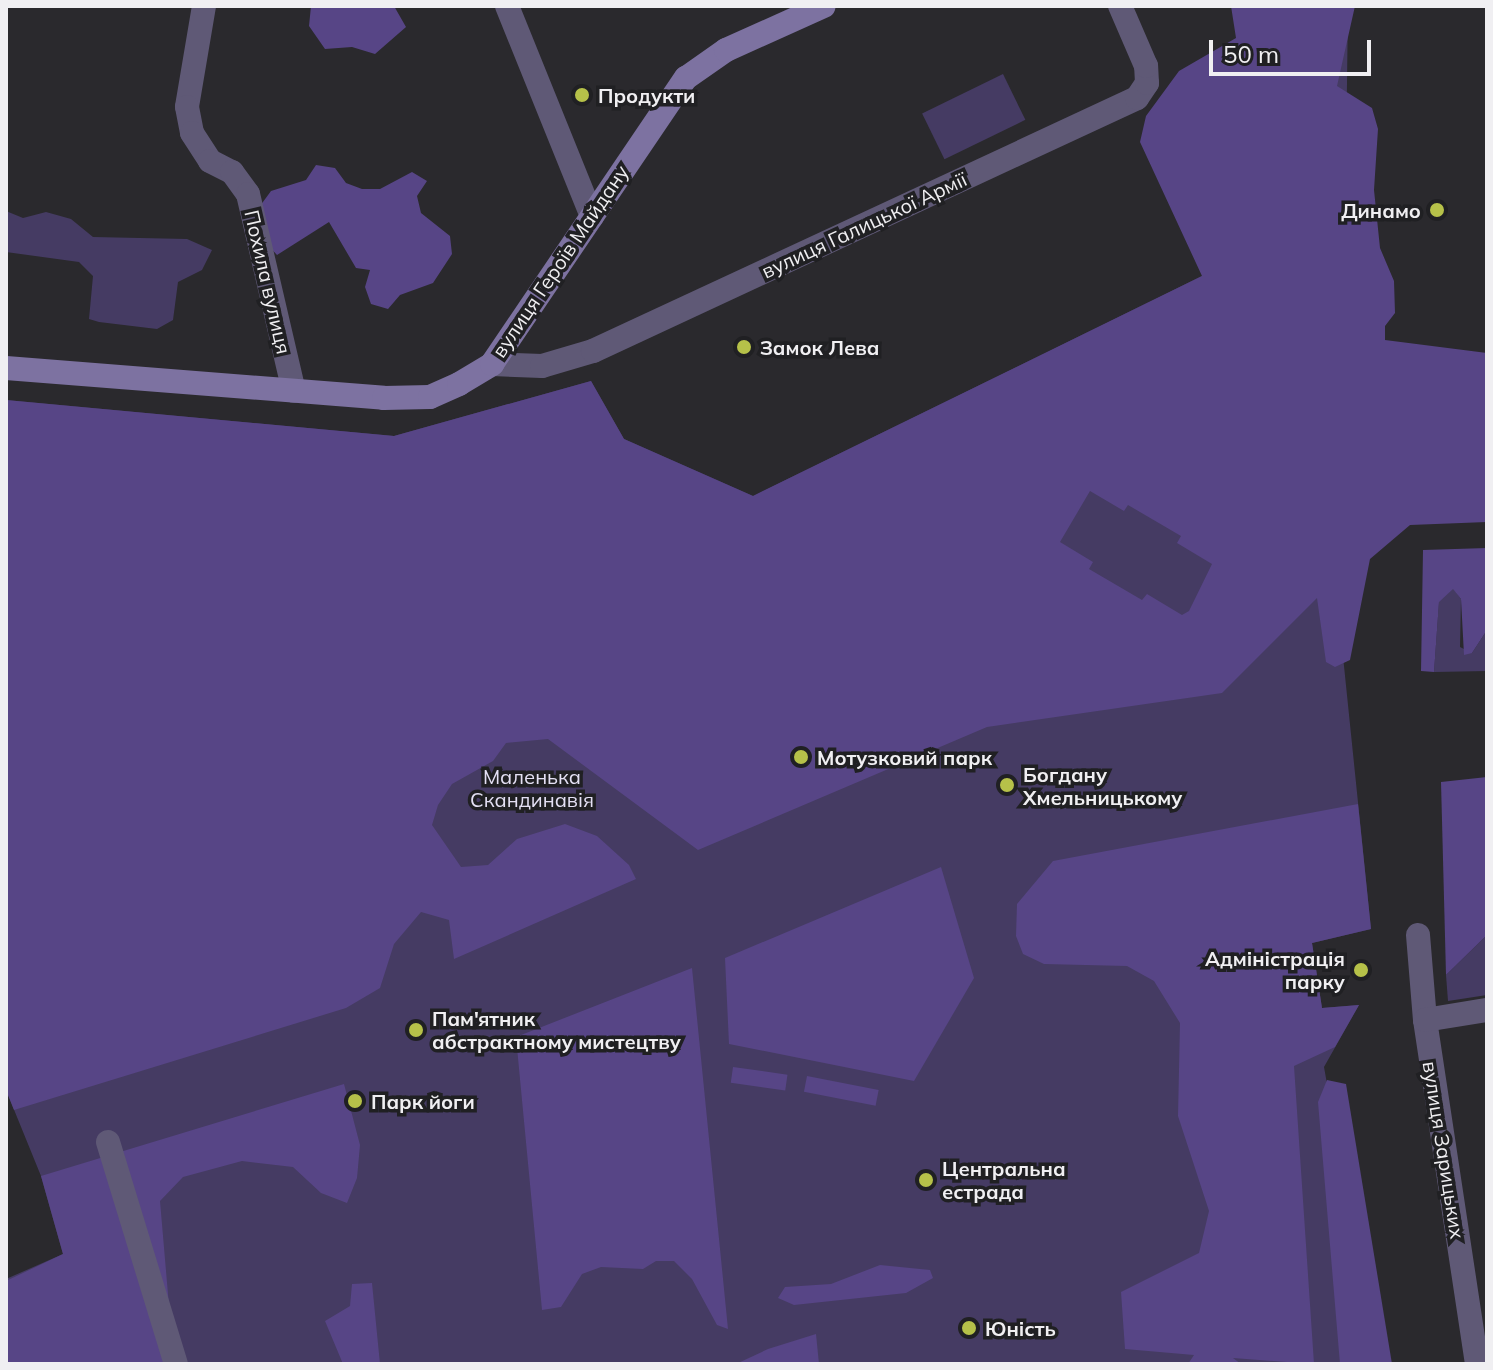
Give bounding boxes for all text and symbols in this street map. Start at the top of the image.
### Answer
scale bar [1213,24,1375,74]
text: 50 m [1223,39,1279,69]
place label: Продукти [598,83,695,107]
marker: Продукти [573,86,591,104]
street label: вулиця Героїв Майдану [487,160,633,362]
street label: вулиця Галицької Армії [758,167,970,283]
place label: Динамо [1341,198,1421,222]
marker: Динамо [1428,201,1446,219]
street label: Похила вулиця [240,208,296,356]
place label: Замок Лева [760,335,879,359]
marker: Замок Лева [735,338,753,356]
place label: Мотузковий парк [817,745,992,769]
marker: Мотузковий парк [792,748,810,766]
place label: Богдану Хмельницькому [1023,762,1182,809]
park label: Маленька Скандинавія [470,764,594,811]
marker: Богдану Хмельницькому [998,776,1016,794]
place label: Адміністрація парку [1205,946,1345,993]
marker: Адміністрація парку [1352,961,1370,979]
place label: Пам'ятник абстрактному мистецтву [432,1006,681,1053]
marker: Пам'ятник абстрактному мистецтву [407,1021,425,1039]
street label: вулиця Зарицьких [1418,1059,1470,1241]
place label: Парк йоги [371,1089,475,1113]
marker: Парк йоги [346,1092,364,1110]
place label: Центральна естрада [942,1156,1066,1203]
marker: Центральна естрада [917,1171,935,1189]
place label: Юність [985,1316,1056,1340]
marker: Юність [960,1319,978,1337]

